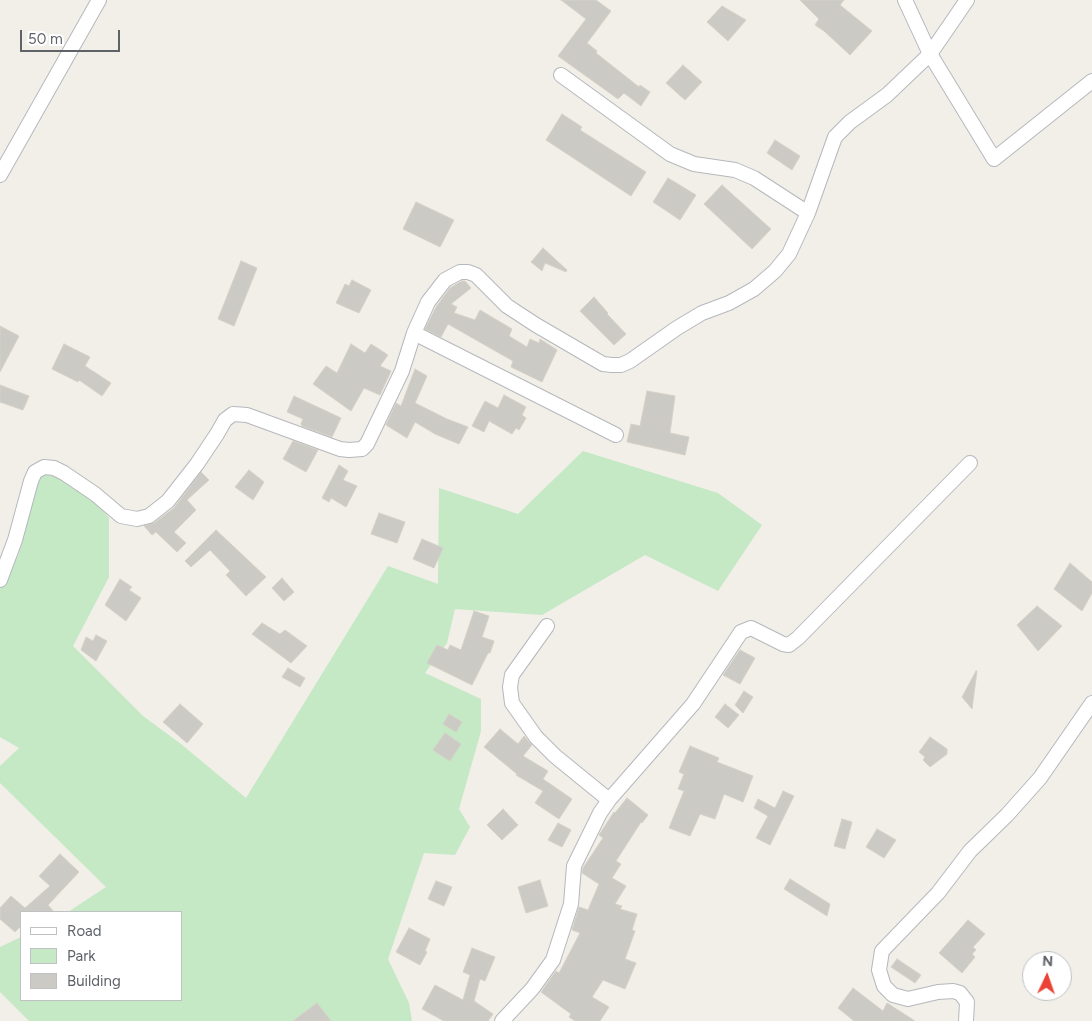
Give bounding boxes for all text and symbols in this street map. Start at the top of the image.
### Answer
scale bar [22,20,122,52]
text: 50 m [28,30,63,48]
legend [20,911,182,1001]
text: Road [67,922,102,940]
text: Park [67,947,96,965]
north arrow [1022,951,1072,1001]
text: N [1042,953,1054,970]
text: Building [67,972,121,990]

